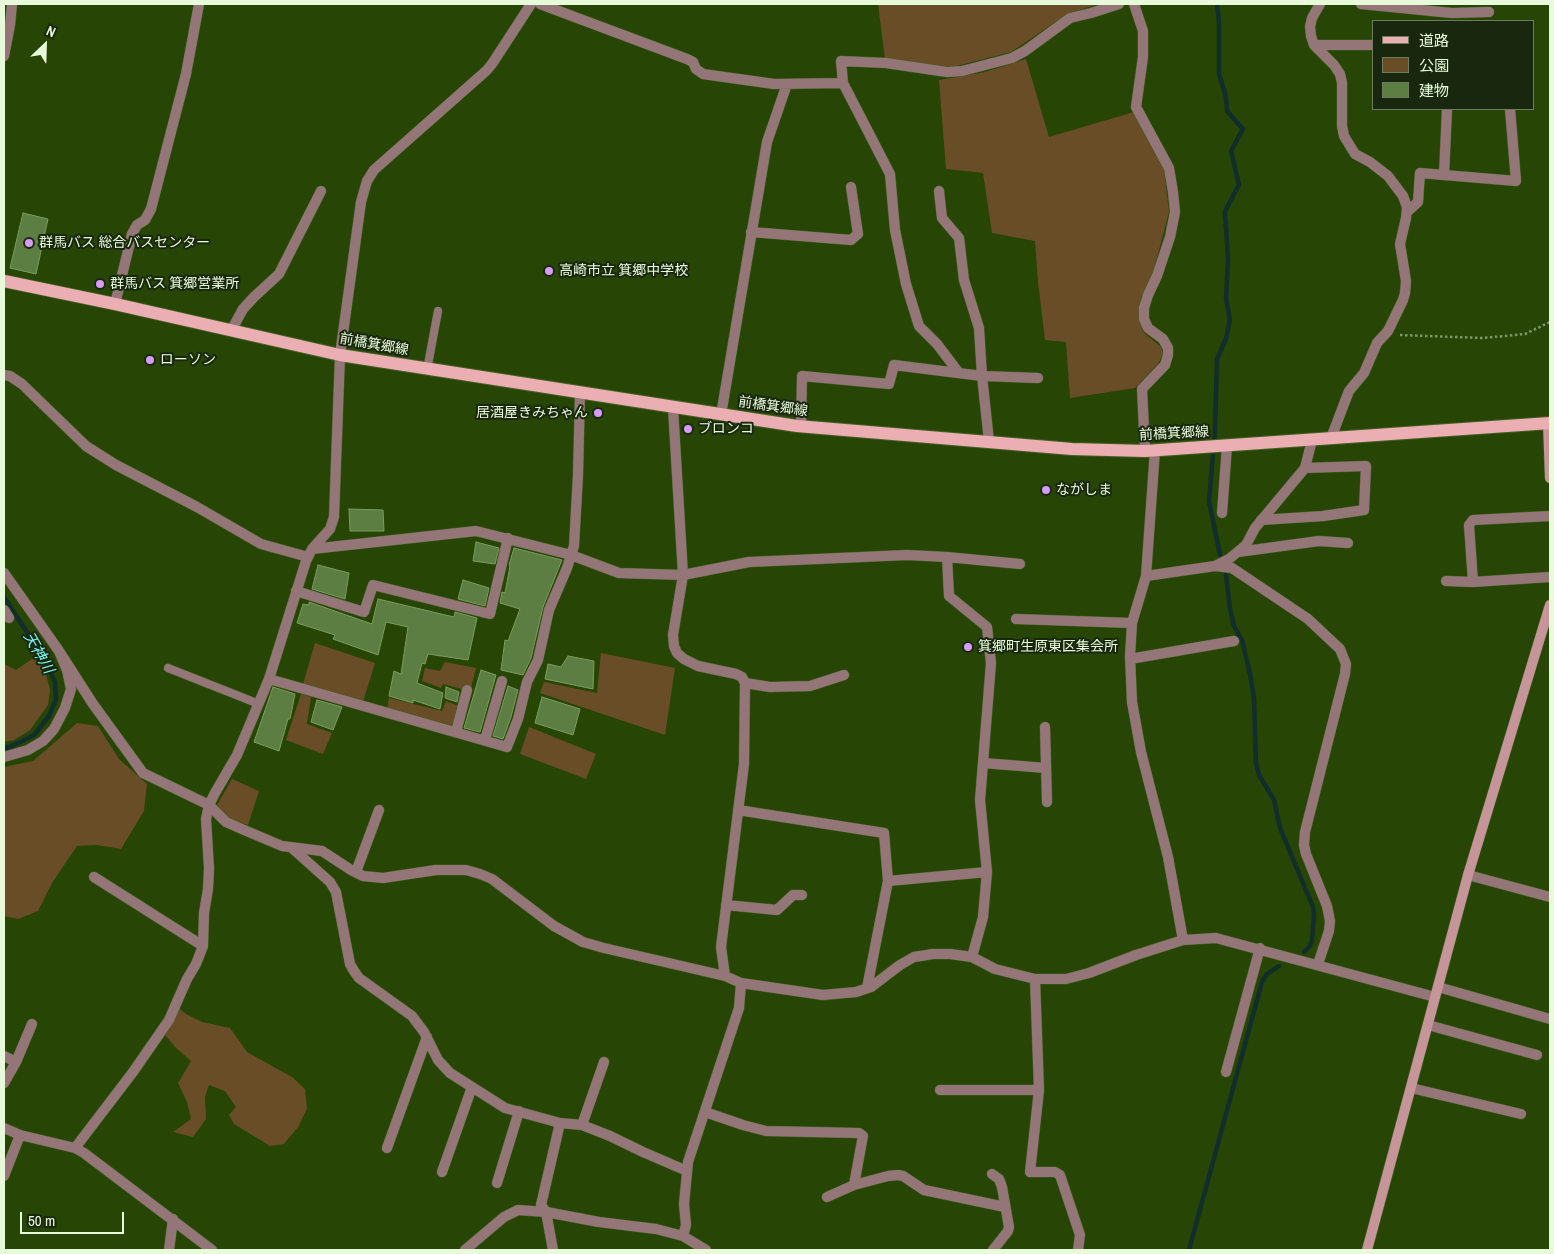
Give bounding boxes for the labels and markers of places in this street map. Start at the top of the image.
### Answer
place label: 群馬バス 総合バスセンター [39,235,210,251]
marker: 群馬バス 総合バスセンター [23,237,35,249]
place label: 高崎市立 箕郷中学校 [559,263,688,279]
marker: 高崎市立 箕郷中学校 [543,265,555,277]
place label: 群馬バス 箕郷営業所 [110,276,239,292]
marker: 群馬バス 箕郷営業所 [94,278,106,290]
place label: ローソン [160,352,216,368]
marker: ローソン [144,354,156,366]
place label: 居酒屋きみちゃん [476,405,588,421]
marker: 居酒屋きみちゃん [592,407,604,419]
place label: ブロンコ [698,421,754,437]
marker: ブロンコ [682,423,694,435]
place label: ながしま [1056,482,1112,498]
marker: ながしま [1040,484,1052,496]
place label: 箕郷町生原東区集会所 [978,639,1118,655]
marker: 箕郷町生原東区集会所 [962,641,974,653]

